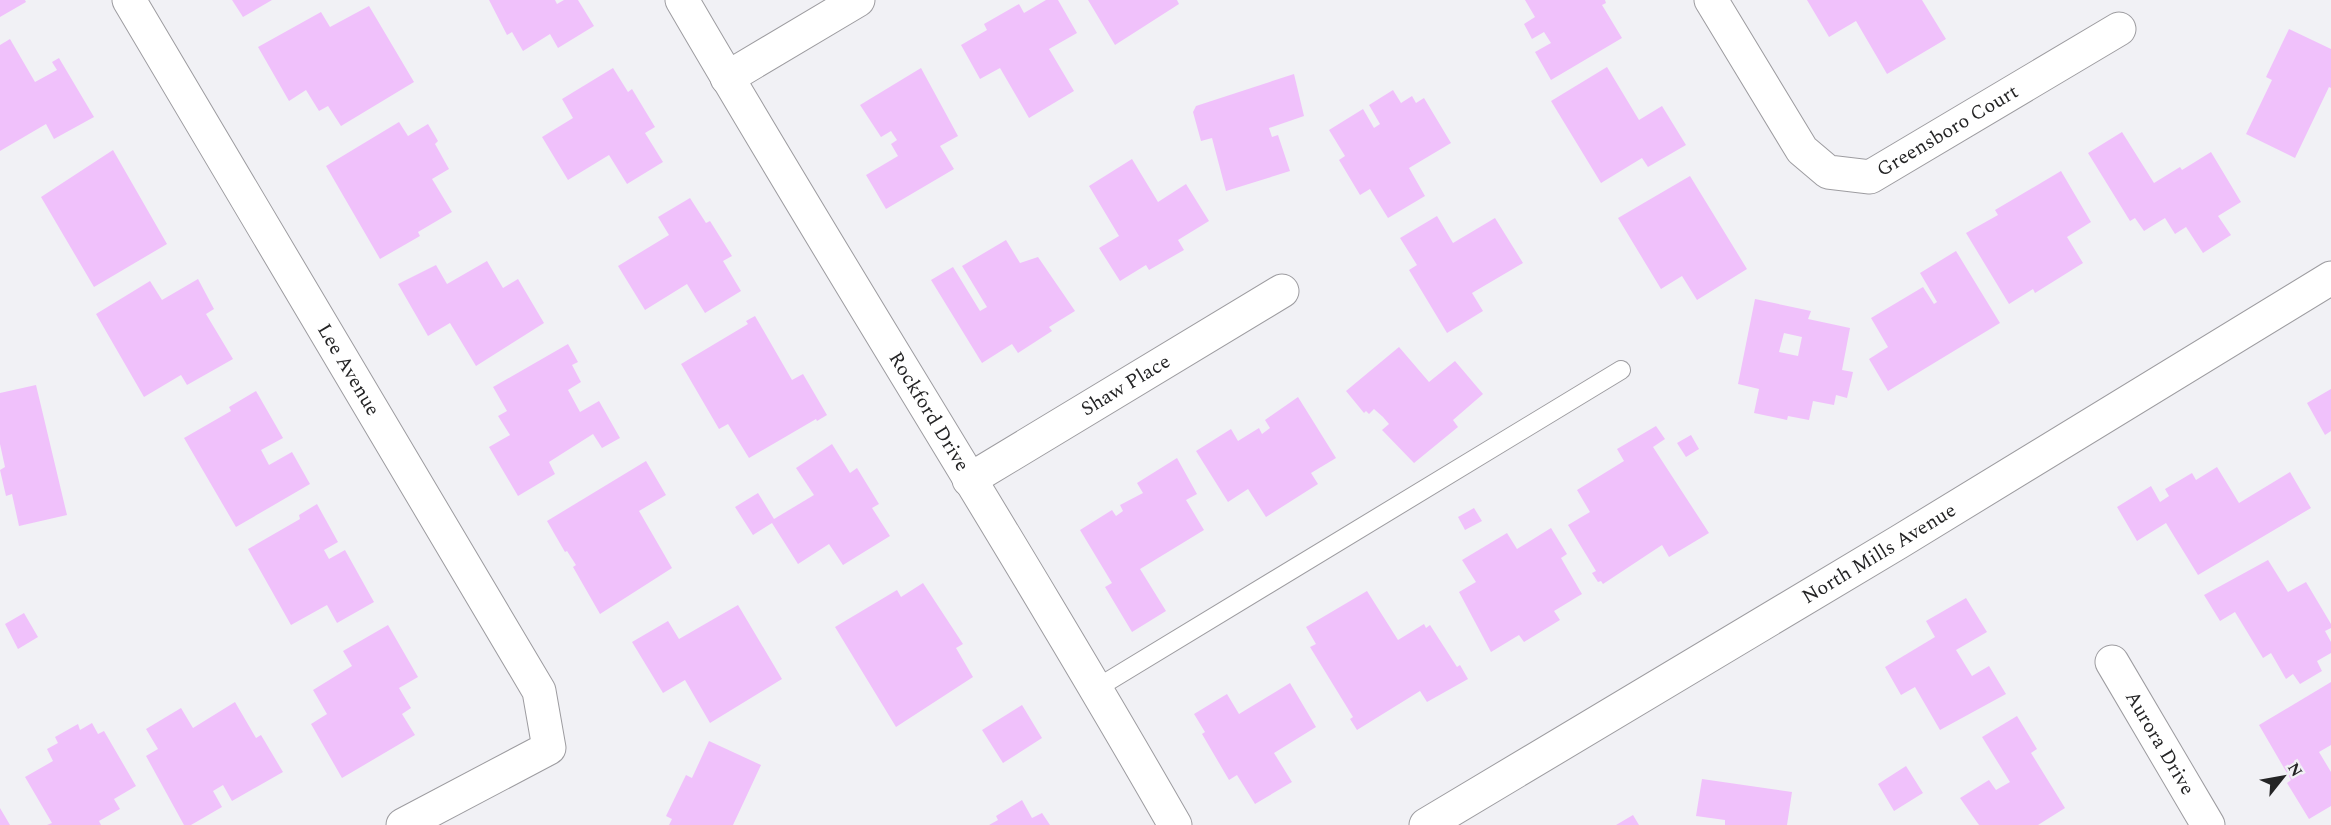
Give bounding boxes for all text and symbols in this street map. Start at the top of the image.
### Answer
street label: Greensboro Court [1871,77,2024,185]
street label: Lee Avenue [309,318,388,422]
street label: Rockford Drive [881,346,977,477]
street label: Shaw Place [1075,347,1176,424]
street label: North Mills Avenue [1796,496,1962,612]
street label: Aurora Drive [2117,685,2202,801]
north arrow [2253,747,2313,807]
text: N [2281,758,2309,782]

